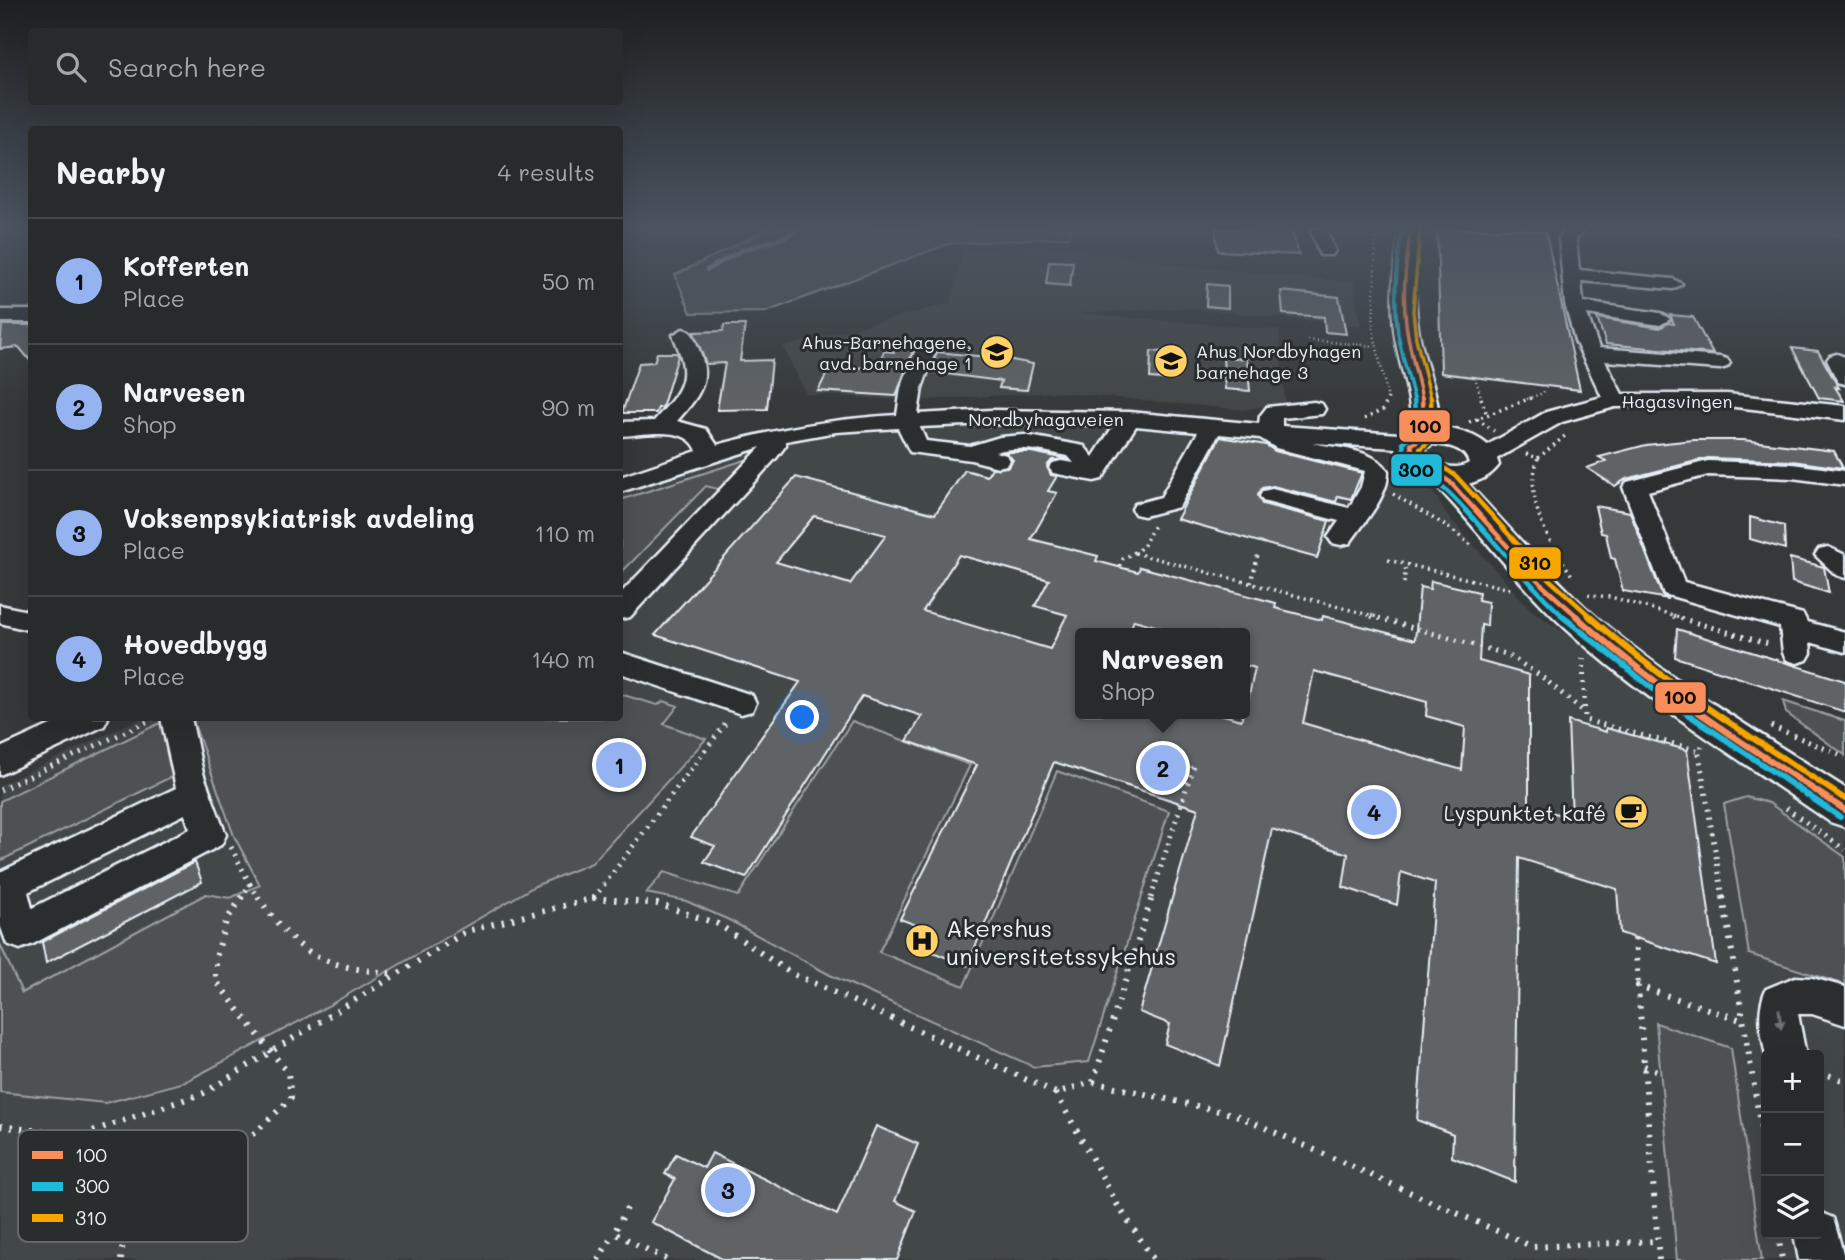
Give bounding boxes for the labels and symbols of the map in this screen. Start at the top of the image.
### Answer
place label: Ahus-Barnehagene, avd. barnehage 1 [801,330,972,375]
school or university icon: Ahus-Barnehagene, avd. barnehage 1 [978,333,1016,371]
place label: Ahus Nordbyhagen barnehage 3 [1196,339,1361,384]
school or university icon: Ahus Nordbyhagen barnehage 3 [1152,342,1190,380]
street label: Hagasvingen [1621,389,1733,413]
street label: Nordbyhagaveien [968,407,1124,431]
line badge: 100 [1398,409,1451,443]
text: 100 [1409,413,1441,438]
line badge: 300 [1390,453,1443,487]
text: 300 [1398,457,1434,482]
line badge: 310 [1508,546,1562,580]
text: 310 [1519,550,1551,575]
line badge: 100 [1654,681,1707,714]
text: 100 [1664,684,1696,709]
your location [785,700,819,734]
pin: 1 [596,739,642,791]
pin: 2 [1140,742,1186,794]
pin: 4 [1351,786,1397,838]
cafe icon: Lyspunktet kafé [1612,793,1650,831]
place label: Lyspunktet kafé [1444,799,1606,826]
place label: Akershus universitetssykehus [946,912,1176,971]
hospital icon: Akershus universitetssykehus [903,922,941,960]
one-way arrow [1775,1008,1786,1030]
legend [18,1130,248,1242]
text: 100 [75,1142,107,1167]
pin: 3 [705,1164,751,1216]
text: 300 [75,1173,110,1198]
text: 310 [75,1205,107,1230]

